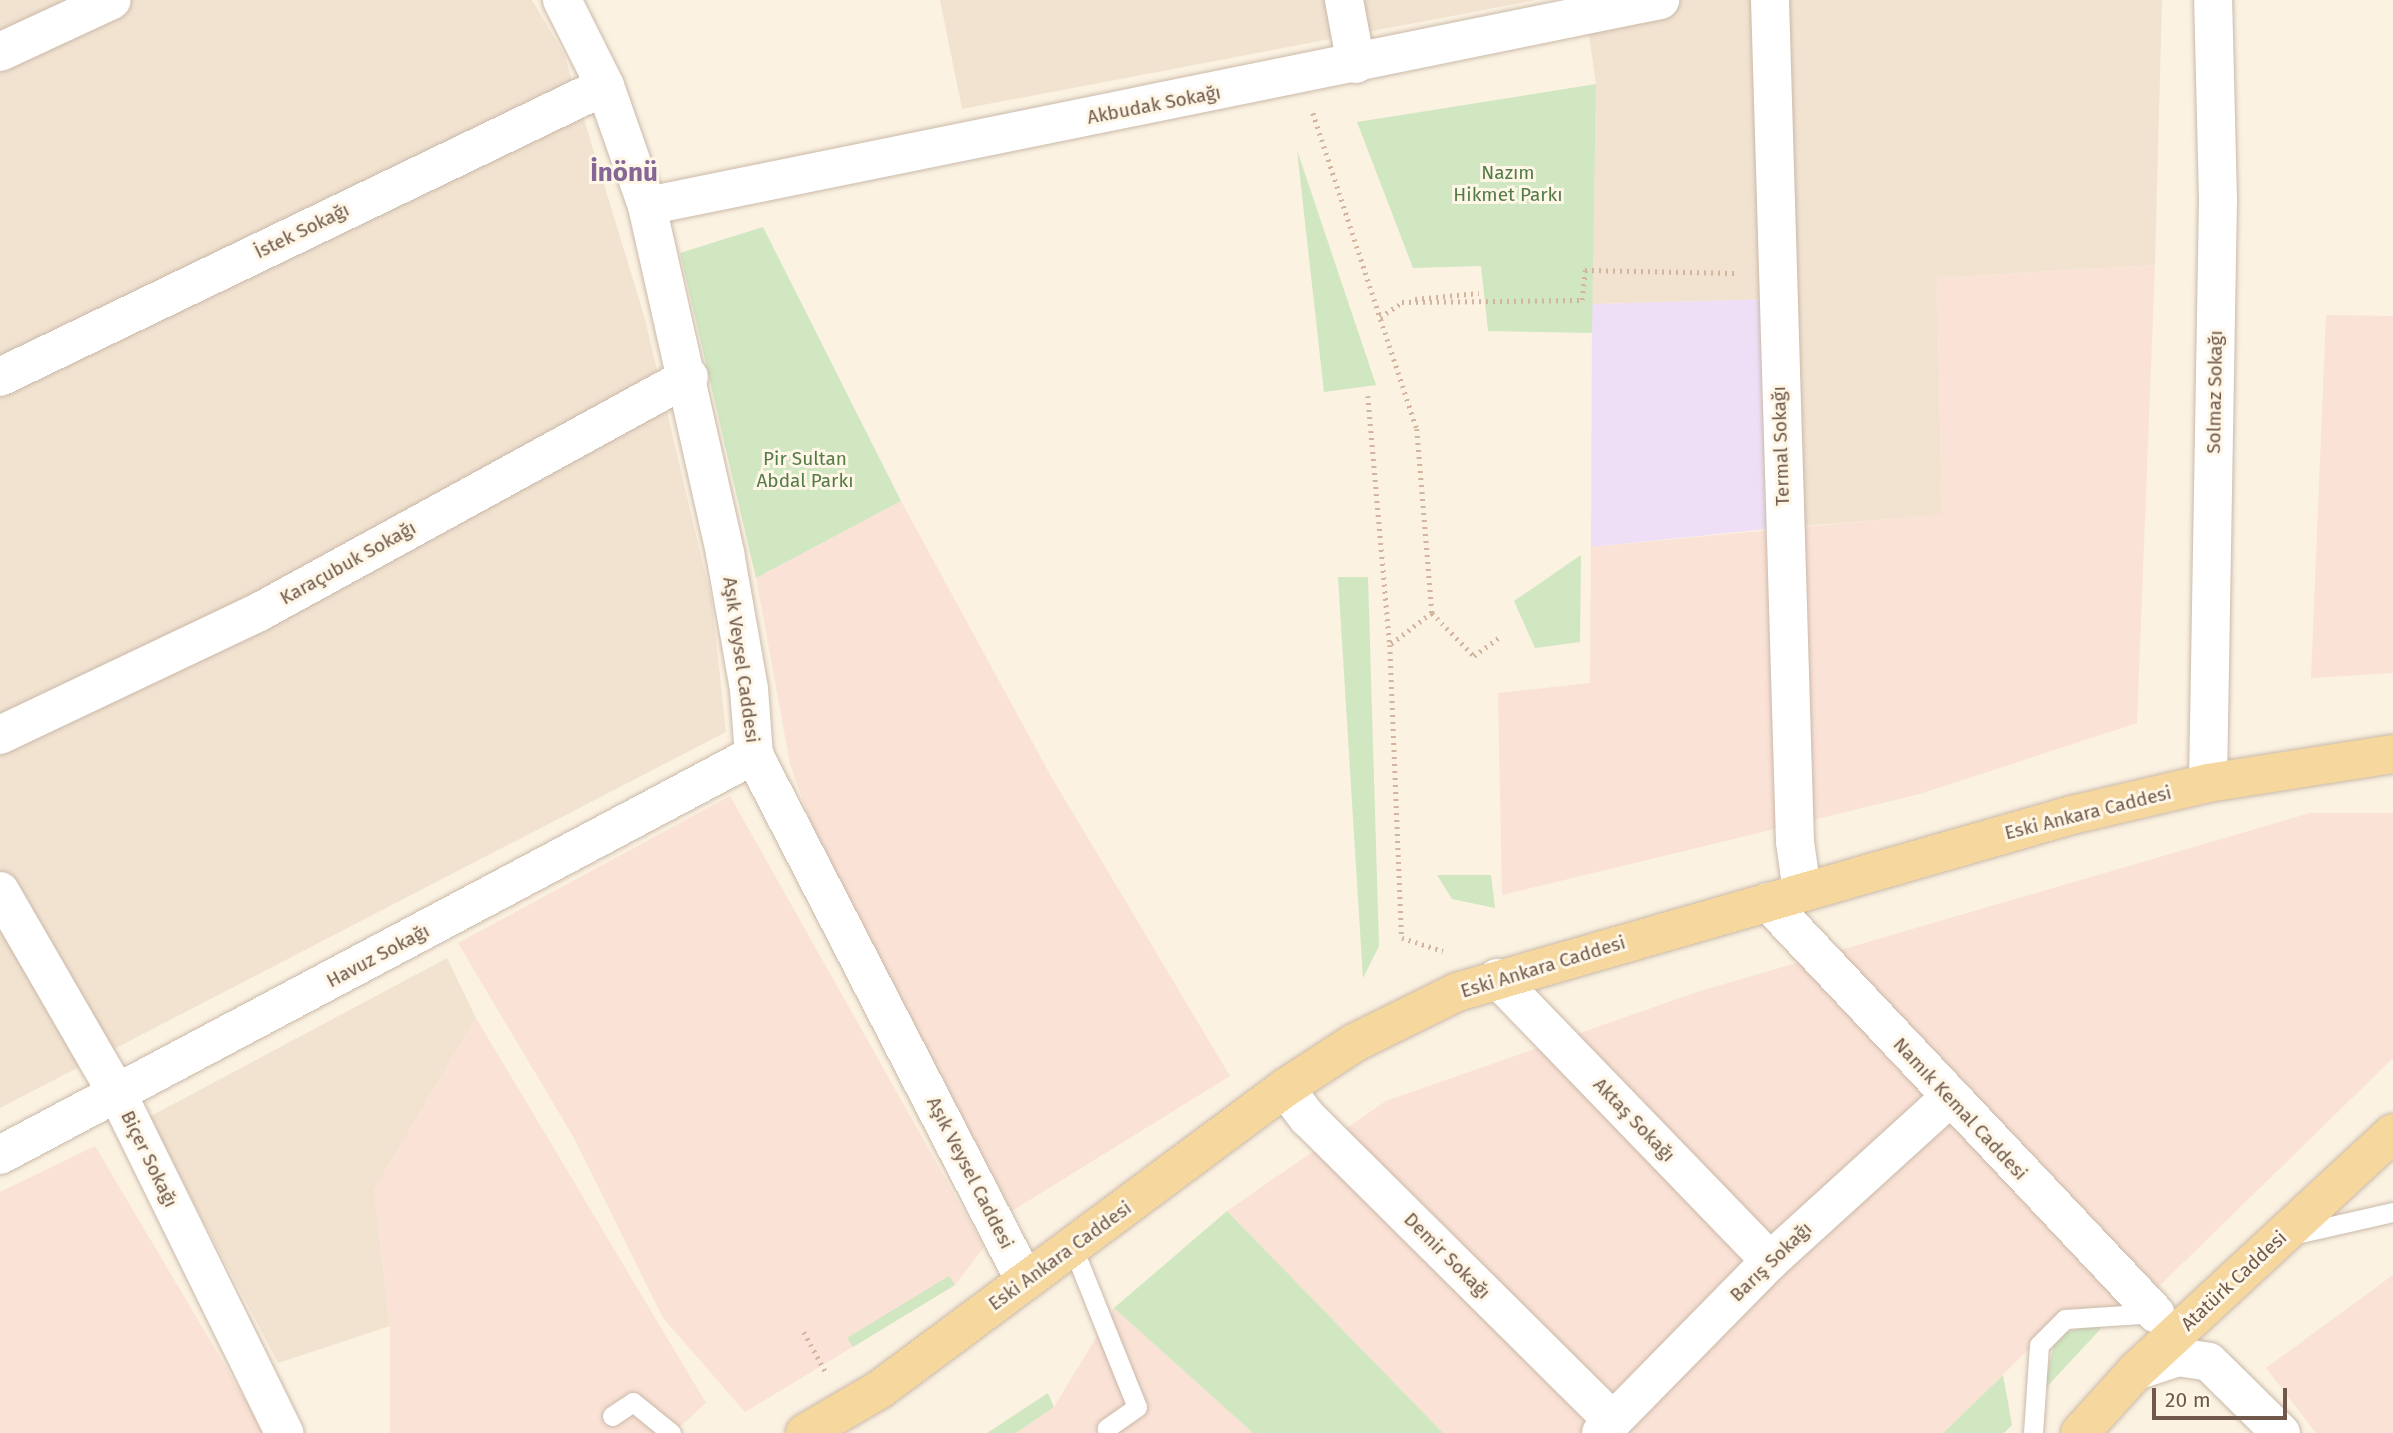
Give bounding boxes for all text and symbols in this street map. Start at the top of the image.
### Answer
street label: Akbudak Sokağı [1085,81,1223,129]
district label: İnönü [590,157,658,189]
park label: Nazım Hikmet Parkı [1453,162,1563,206]
street label: İstek Sokağı [251,198,353,264]
street label: Solmaz Sokağı [2203,330,2227,454]
street label: Termal Sokağı [1768,386,1794,506]
park label: Pir Sultan Abdal Parkı [756,448,854,492]
street label: Karaçubuk Sokağı [276,516,420,610]
street label: Aşık Veysel Caddesi [718,576,764,744]
street label: Eski Ankara Caddesi [2002,781,2174,845]
street label: Havuz Sokağı [323,919,433,993]
street label: Eski Ankara Caddesi [1458,931,1628,1003]
street label: Namık Kemal Caddesi [1888,1033,2032,1185]
street label: Aktaş Sokağı [1588,1073,1680,1167]
street label: Aşık Veysel Caddesi [922,1093,1018,1253]
street label: Biçer Sokağı [116,1107,182,1211]
street label: Eski Ankara Caddesi [984,1197,1136,1315]
street label: Demir Sokağı [1399,1208,1495,1304]
street label: Barış Sokağı [1725,1217,1817,1307]
street label: Atatürk Caddesi [2176,1226,2292,1336]
scale bar [2155,1374,2290,1418]
text: 20 m [2165,1387,2211,1413]

